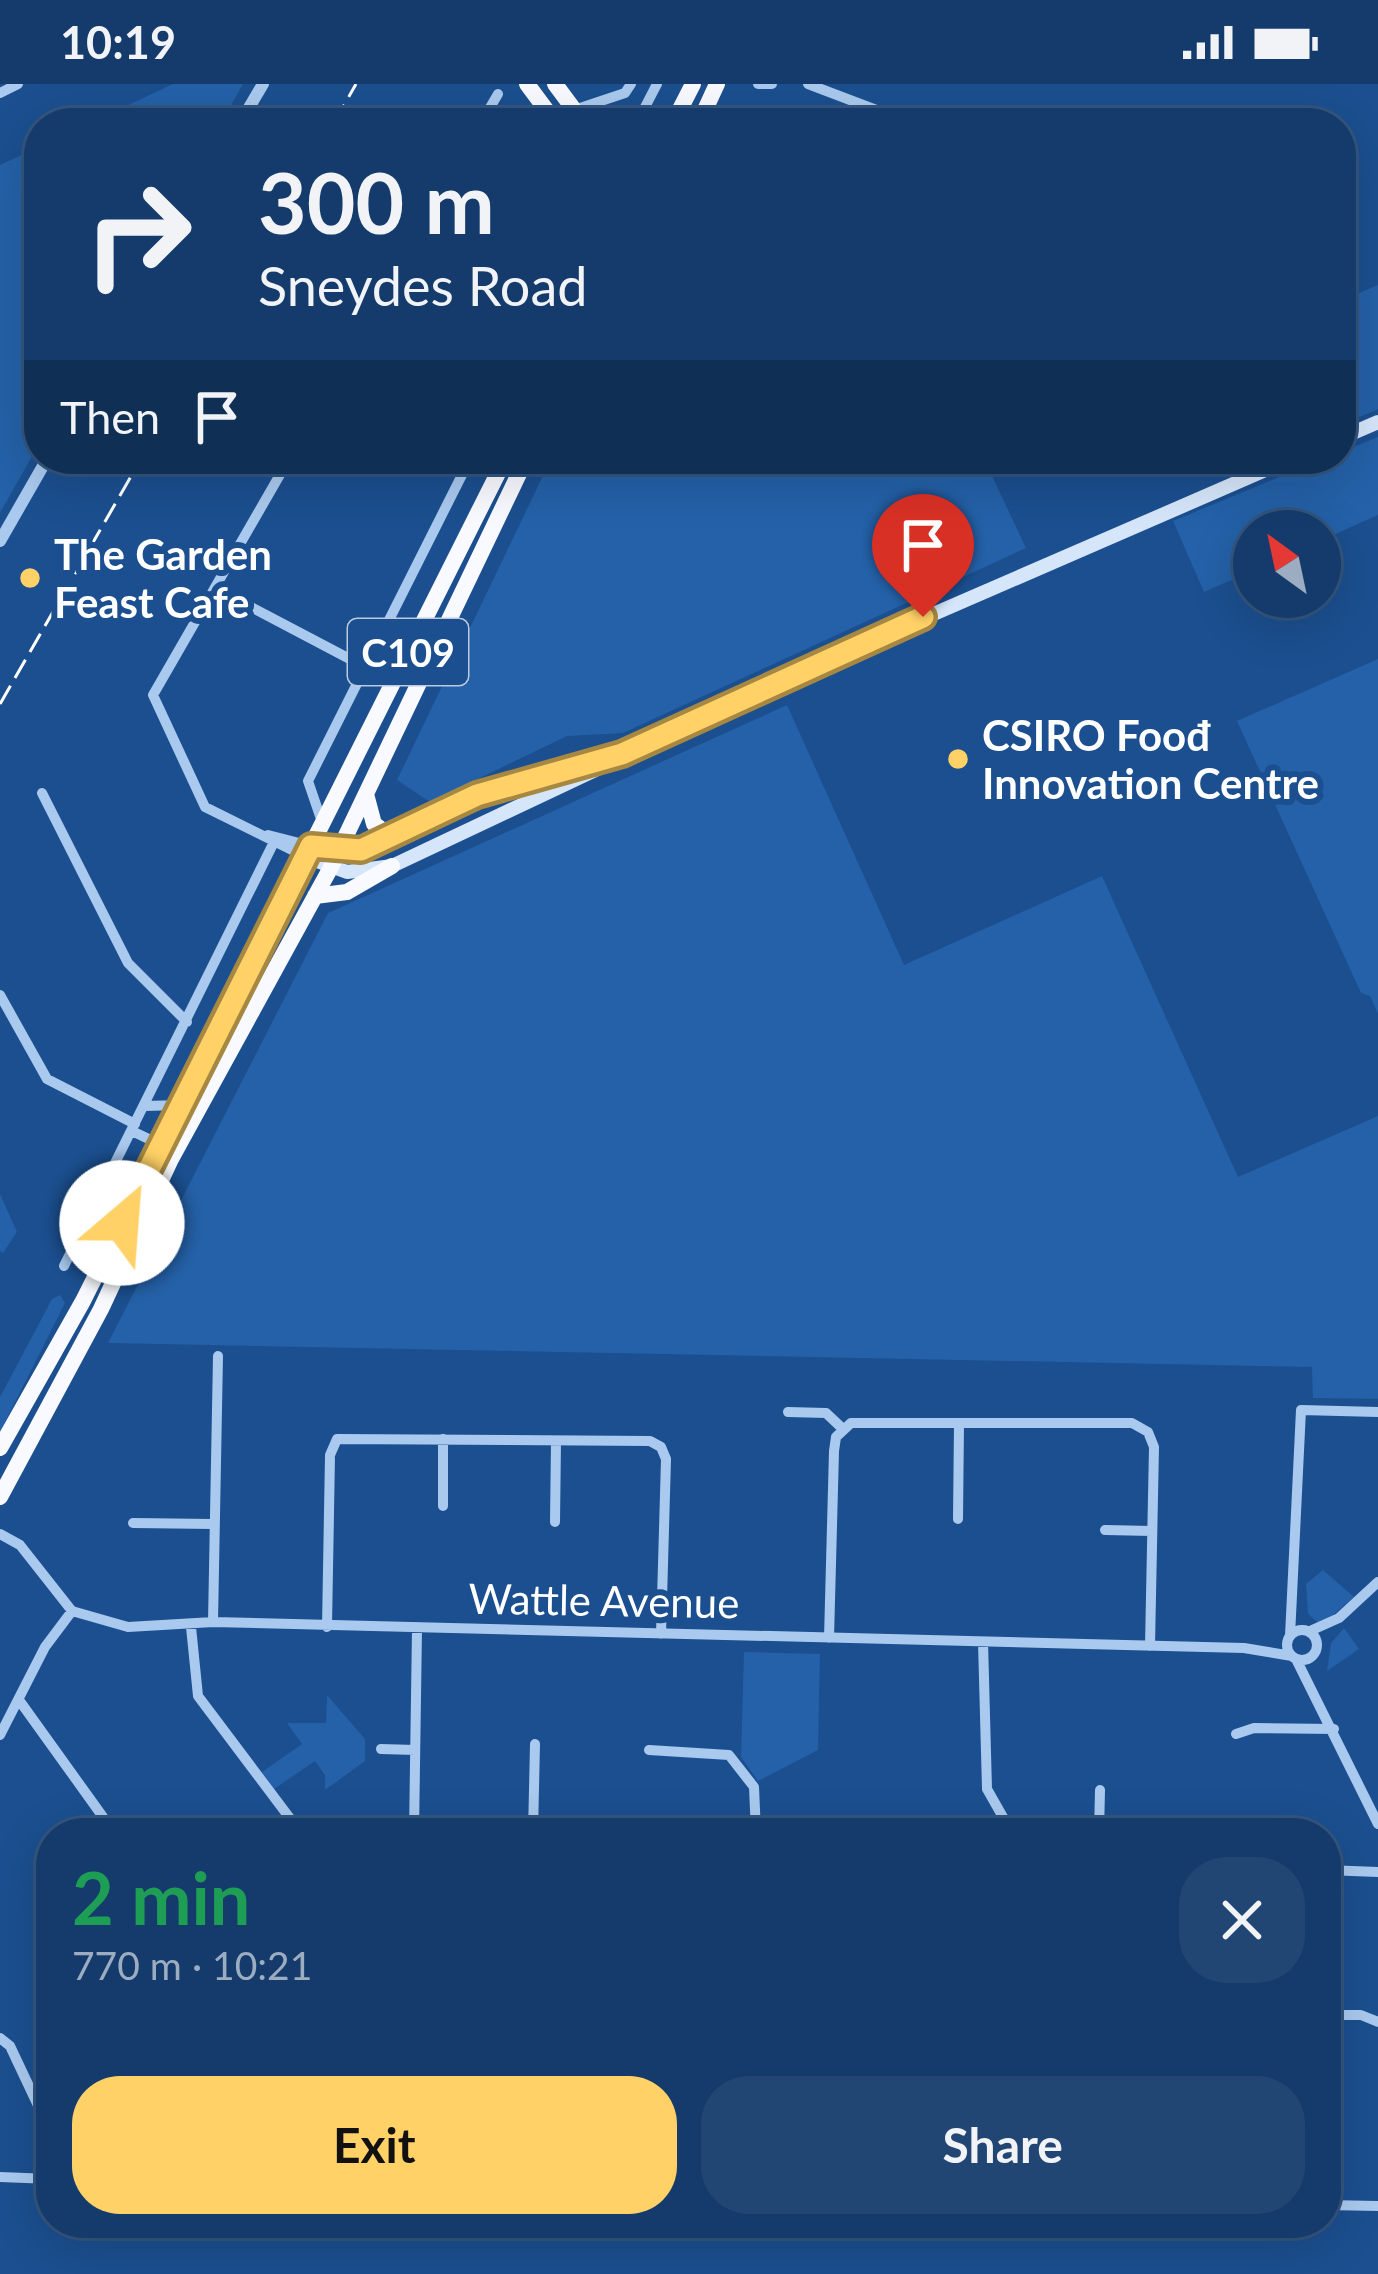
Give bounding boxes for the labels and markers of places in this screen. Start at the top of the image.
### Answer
pin [872,494,974,617]
place label: The Garden Feast Cafe [54,529,272,627]
marker: The Garden Feast Cafe [17,565,43,591]
place label: CSIRO Foođ Innovation Centre [982,710,1319,808]
marker: CSIRO Foođ Innovation Centre [945,746,971,772]

